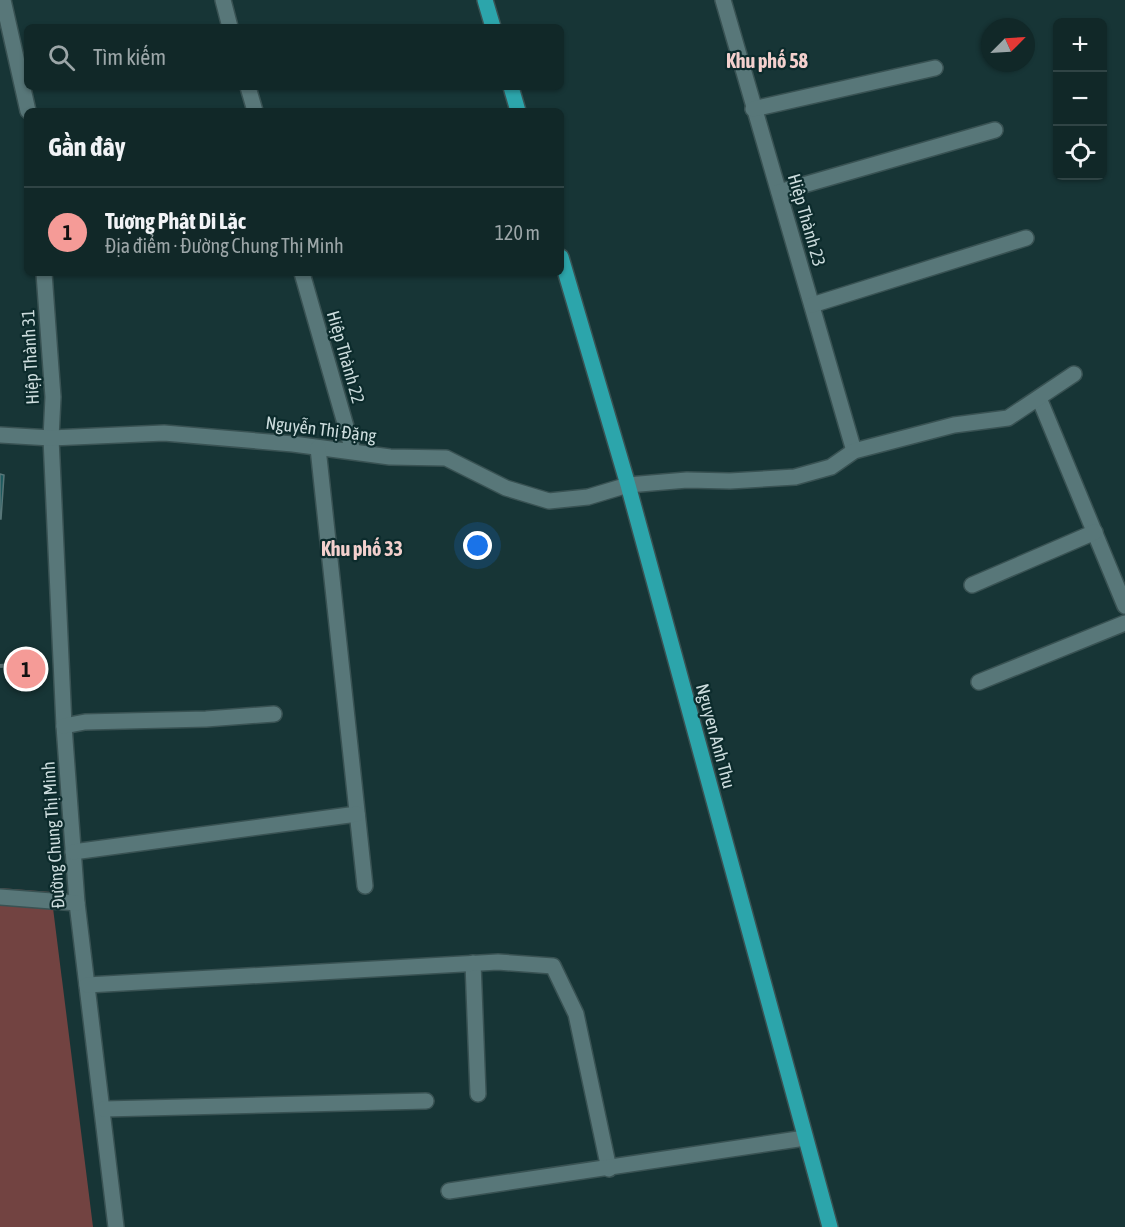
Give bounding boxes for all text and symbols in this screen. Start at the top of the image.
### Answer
north arrow [981,18,1035,72]
map controls [1053,18,1107,180]
button: + [1053,18,1107,72]
search box [24,24,564,90]
icon: search [45,41,78,74]
text: Tìm kiếm [93,44,166,70]
district label: Khu phố 58 [726,49,809,72]
button: − [1053,72,1107,126]
button: locate [1053,126,1107,180]
text: Gần đây [48,132,125,162]
street label: Hiệp Thành 23 [784,171,830,269]
text: Tượng Phật Di Lặc [105,208,246,234]
text: 1 [63,221,72,244]
text: 120 m [495,221,540,244]
text: Địa điểm · Đường Chung Thị Minh [105,234,344,257]
street label: Hiệp Thành 22 [323,308,369,406]
street label: Hiệp Thành 31 [17,309,43,405]
street label: Nguyễn Thị Đặng [264,412,378,446]
your location [463,531,492,560]
district label: Khu phố 33 [321,537,403,560]
pin: 1 [6,646,46,692]
street label: Nguyen Anh Thu [692,681,740,791]
street label: Đường Chung Thị Minh [37,761,69,909]

